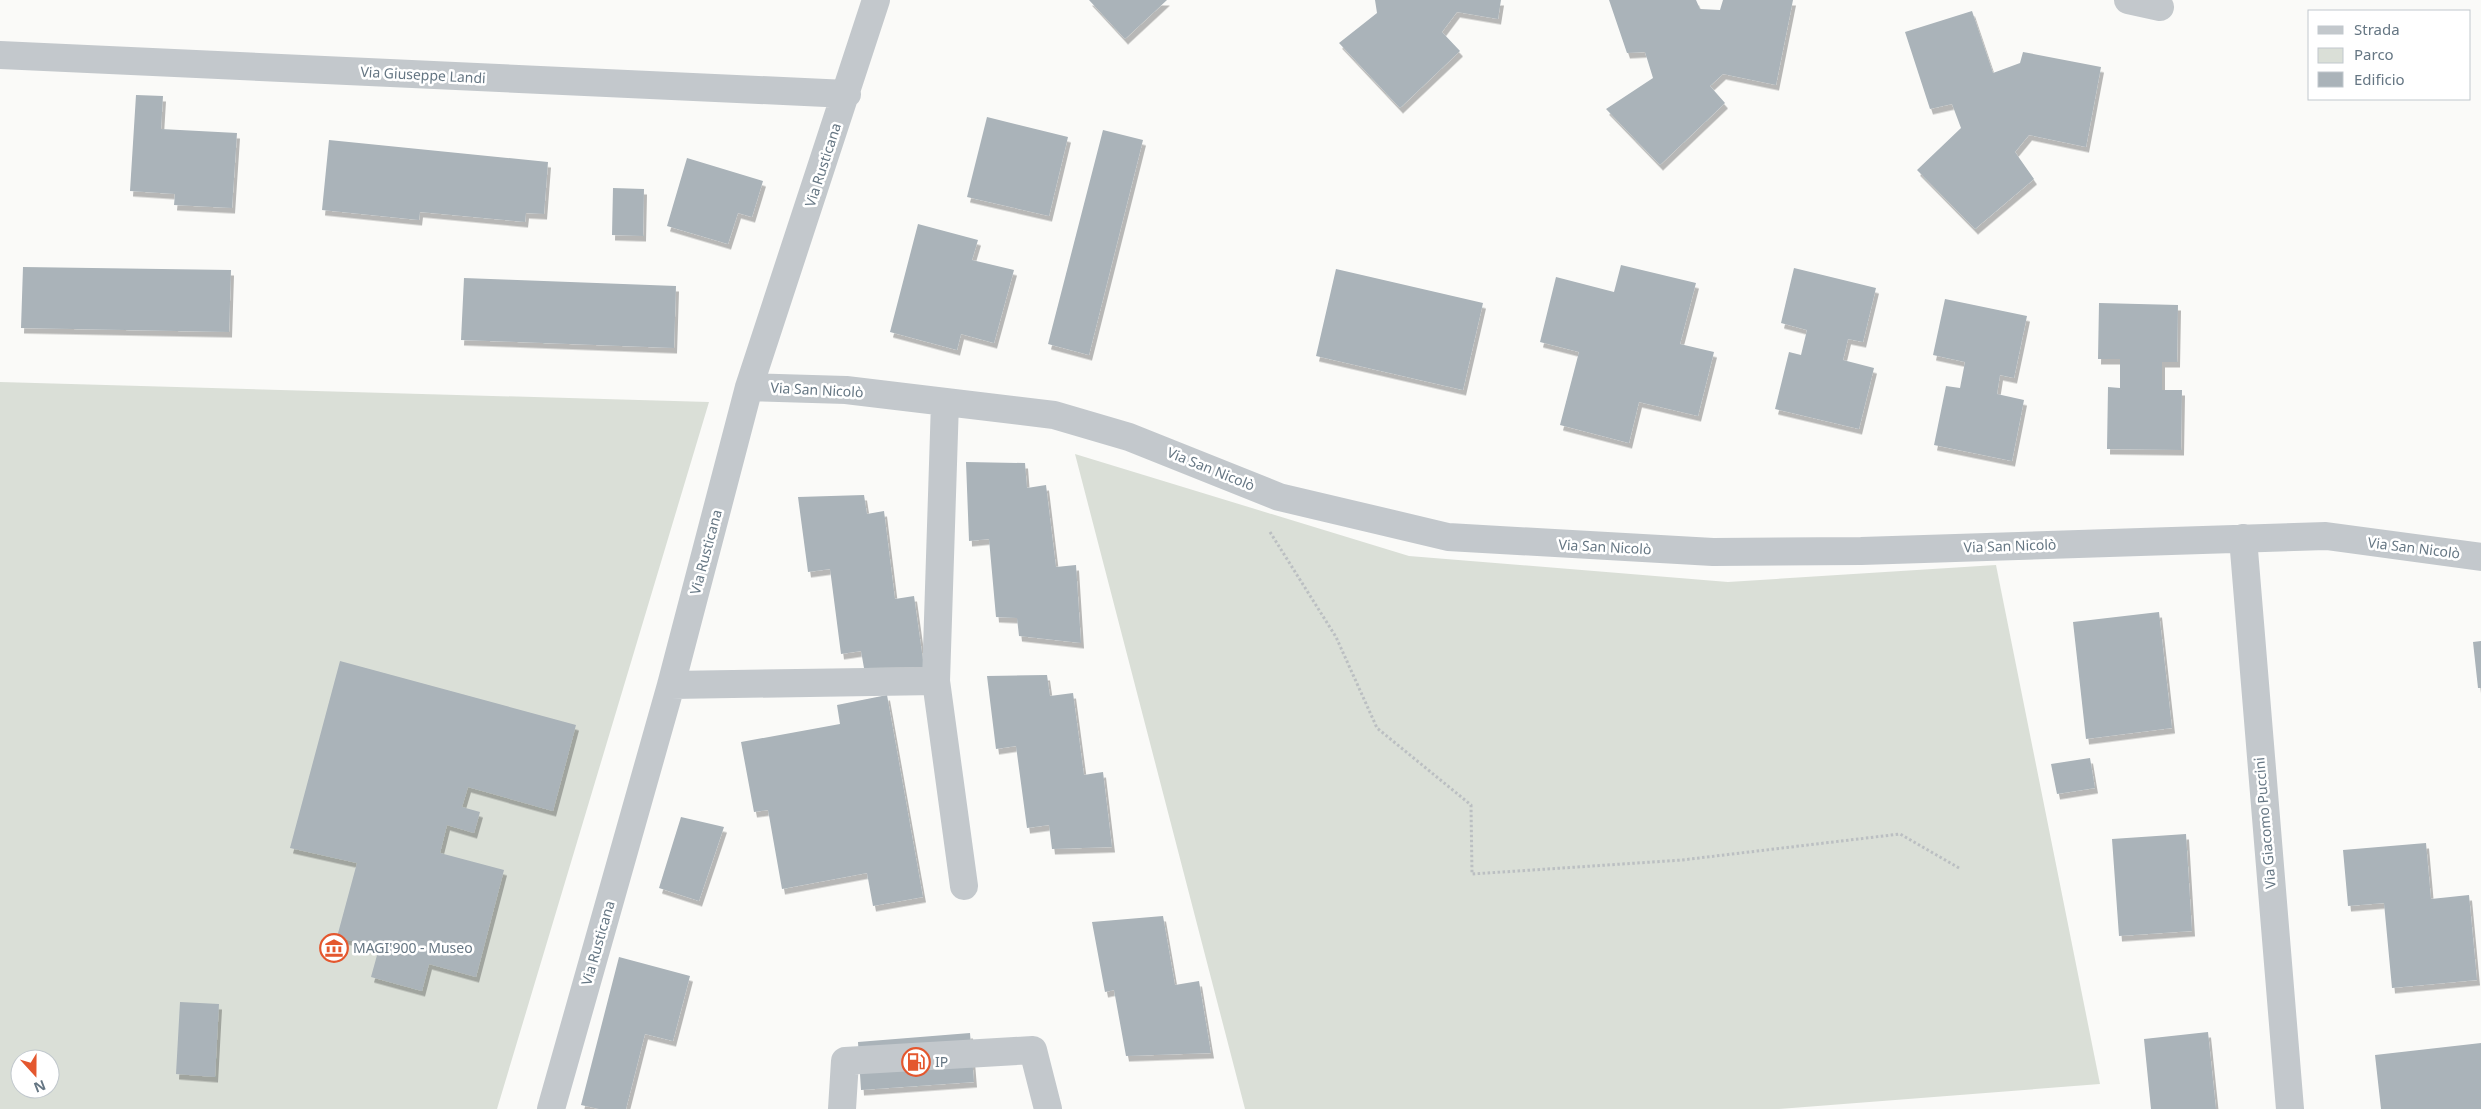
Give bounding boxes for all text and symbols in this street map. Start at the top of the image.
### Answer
legend [2308,10,2471,100]
text: Strada [2354,19,2400,39]
text: Parco [2354,44,2394,64]
street label: Via Giuseppe Landi [360,62,486,87]
text: Edificio [2354,69,2405,89]
street label: Via Rusticana [800,120,845,209]
street label: Via San Nicolò [770,378,864,401]
street label: Via San Nicolò [1165,442,1258,495]
street label: Via Rusticana [685,507,726,597]
street label: Via San Nicolò [2367,532,2461,563]
street label: Via San Nicolò [1963,534,2057,557]
street label: Via San Nicolò [1558,535,1652,558]
street label: Via Giacomo Puccini [2249,756,2280,890]
street label: Via Rusticana [576,898,619,987]
museum icon: MAGI'900 - Museo [319,933,349,963]
place label: MAGI'900 - Museo [353,938,473,957]
fuel station icon: IP [901,1047,931,1077]
north arrow [10,1049,60,1099]
place label: IP [935,1052,948,1071]
text: N [31,1076,49,1098]

